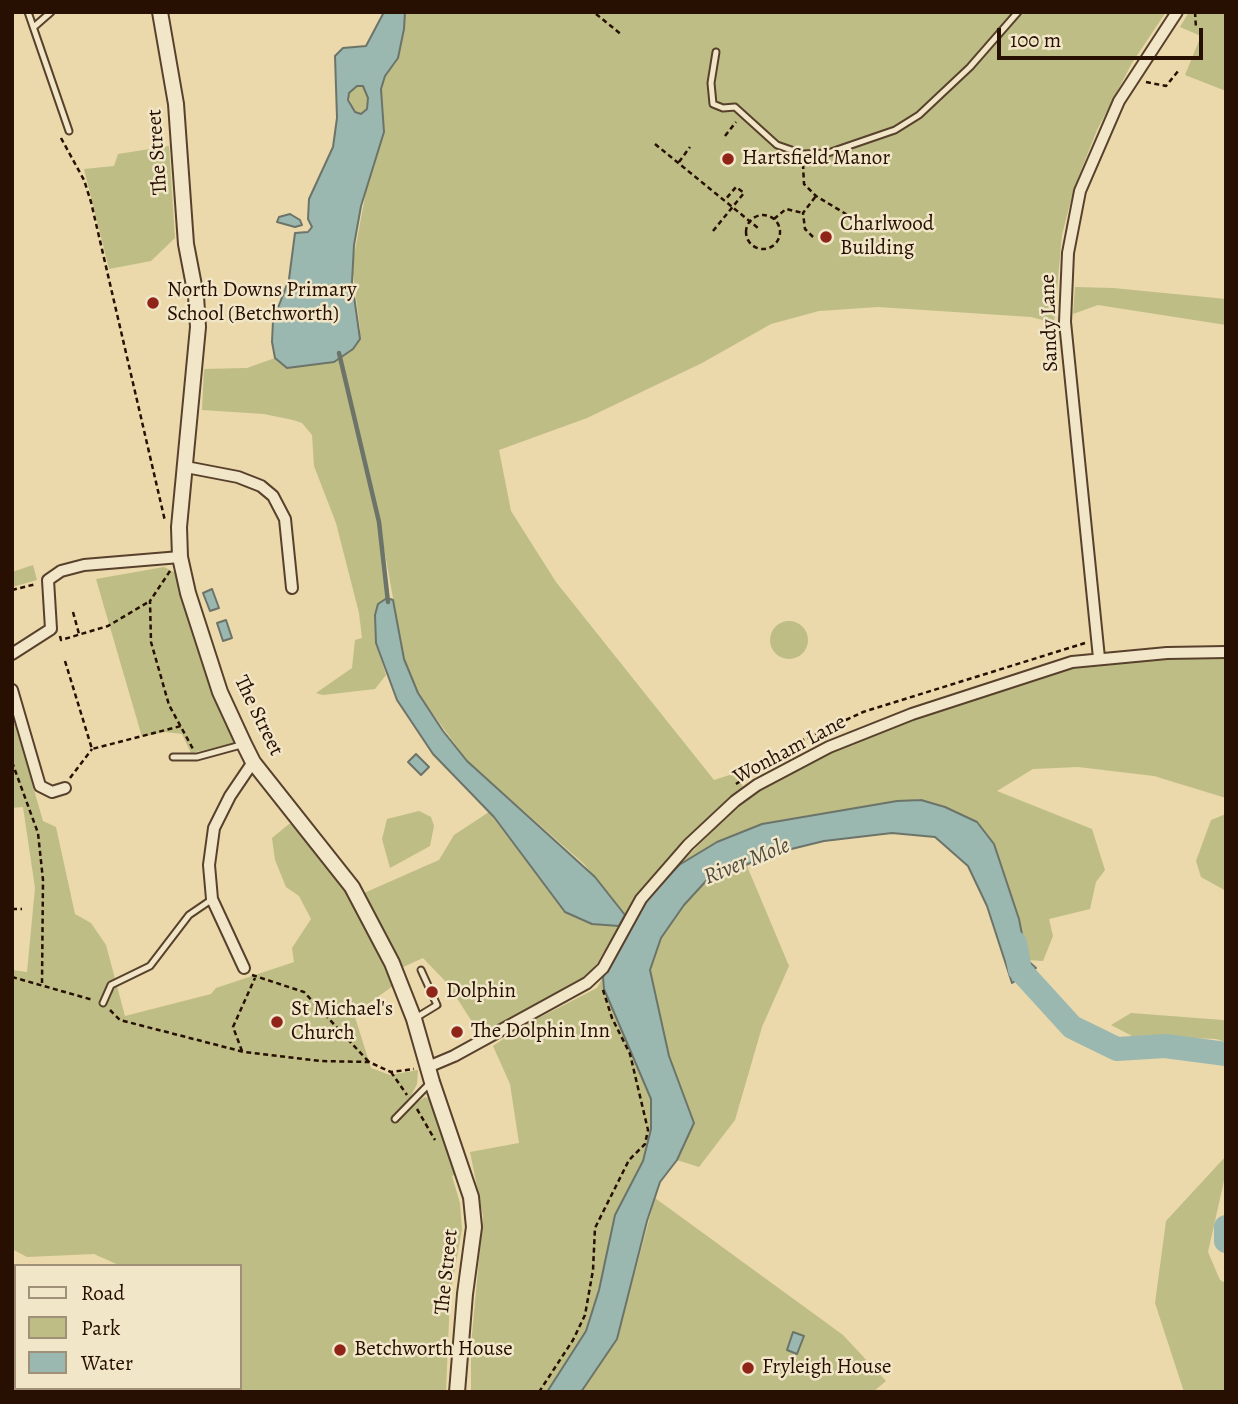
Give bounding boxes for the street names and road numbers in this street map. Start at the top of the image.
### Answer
street label: The Street [142,108,174,196]
street label: Sandy Lane [1036,274,1064,372]
street label: The Street [228,672,288,760]
street label: Wonham Lane [729,710,851,790]
street label: The Street [430,1228,464,1316]

